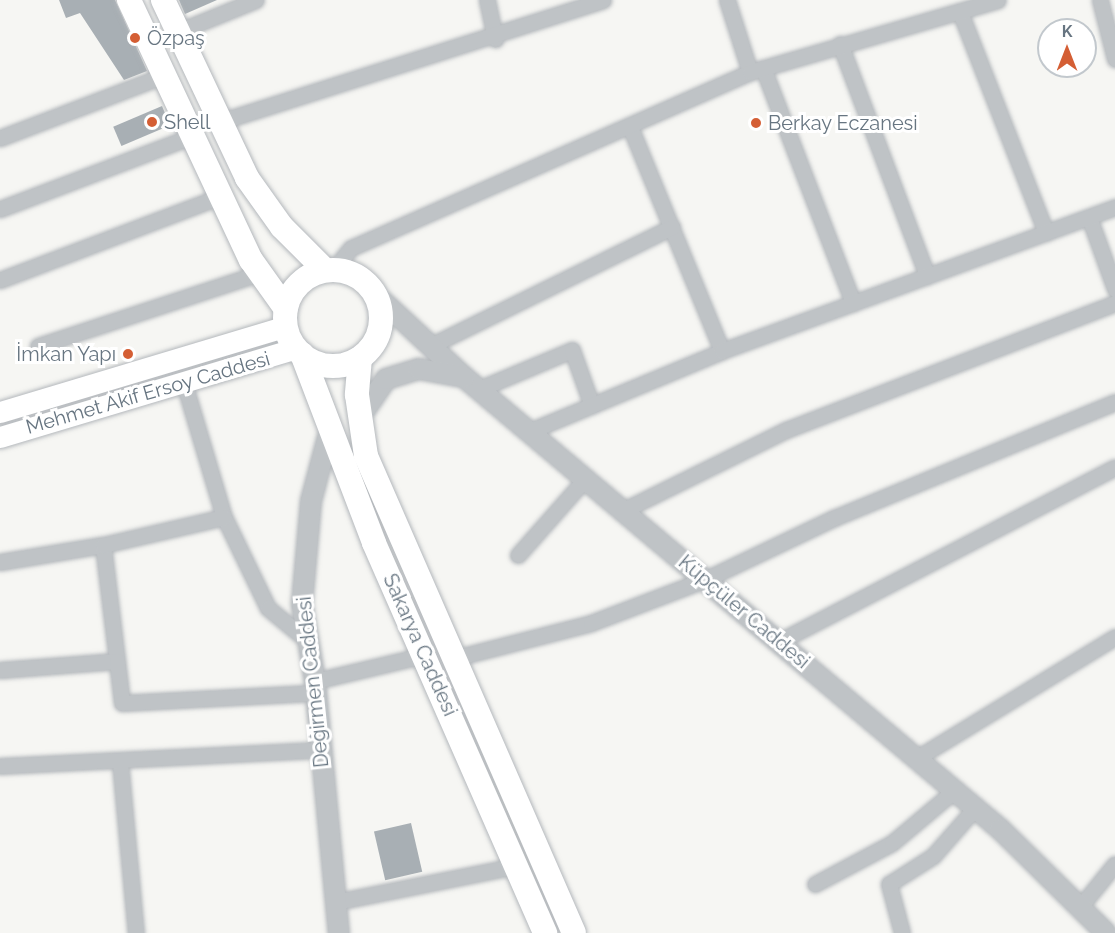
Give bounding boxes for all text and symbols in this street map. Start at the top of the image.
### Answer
north arrow [1037,18,1097,78]
text: K [1062,22,1072,41]
place label: Özpaş [147,26,205,50]
marker: Özpaş [128,31,142,45]
place label: Shell [164,110,210,134]
place label: Berkay Eczanesi [768,111,918,135]
marker: Shell [145,115,159,129]
marker: Berkay Eczanesi [749,116,763,130]
place label: İmkan Yapı [16,342,116,366]
street label: Mehmet Akif Ersoy Caddesi [22,346,274,440]
marker: İmkan Yapı [121,347,135,361]
street label: Küpçüler Caddesi [673,550,815,674]
street label: Sakarya Caddesi [378,570,462,720]
street label: Değirmen Caddesi [292,595,334,769]

